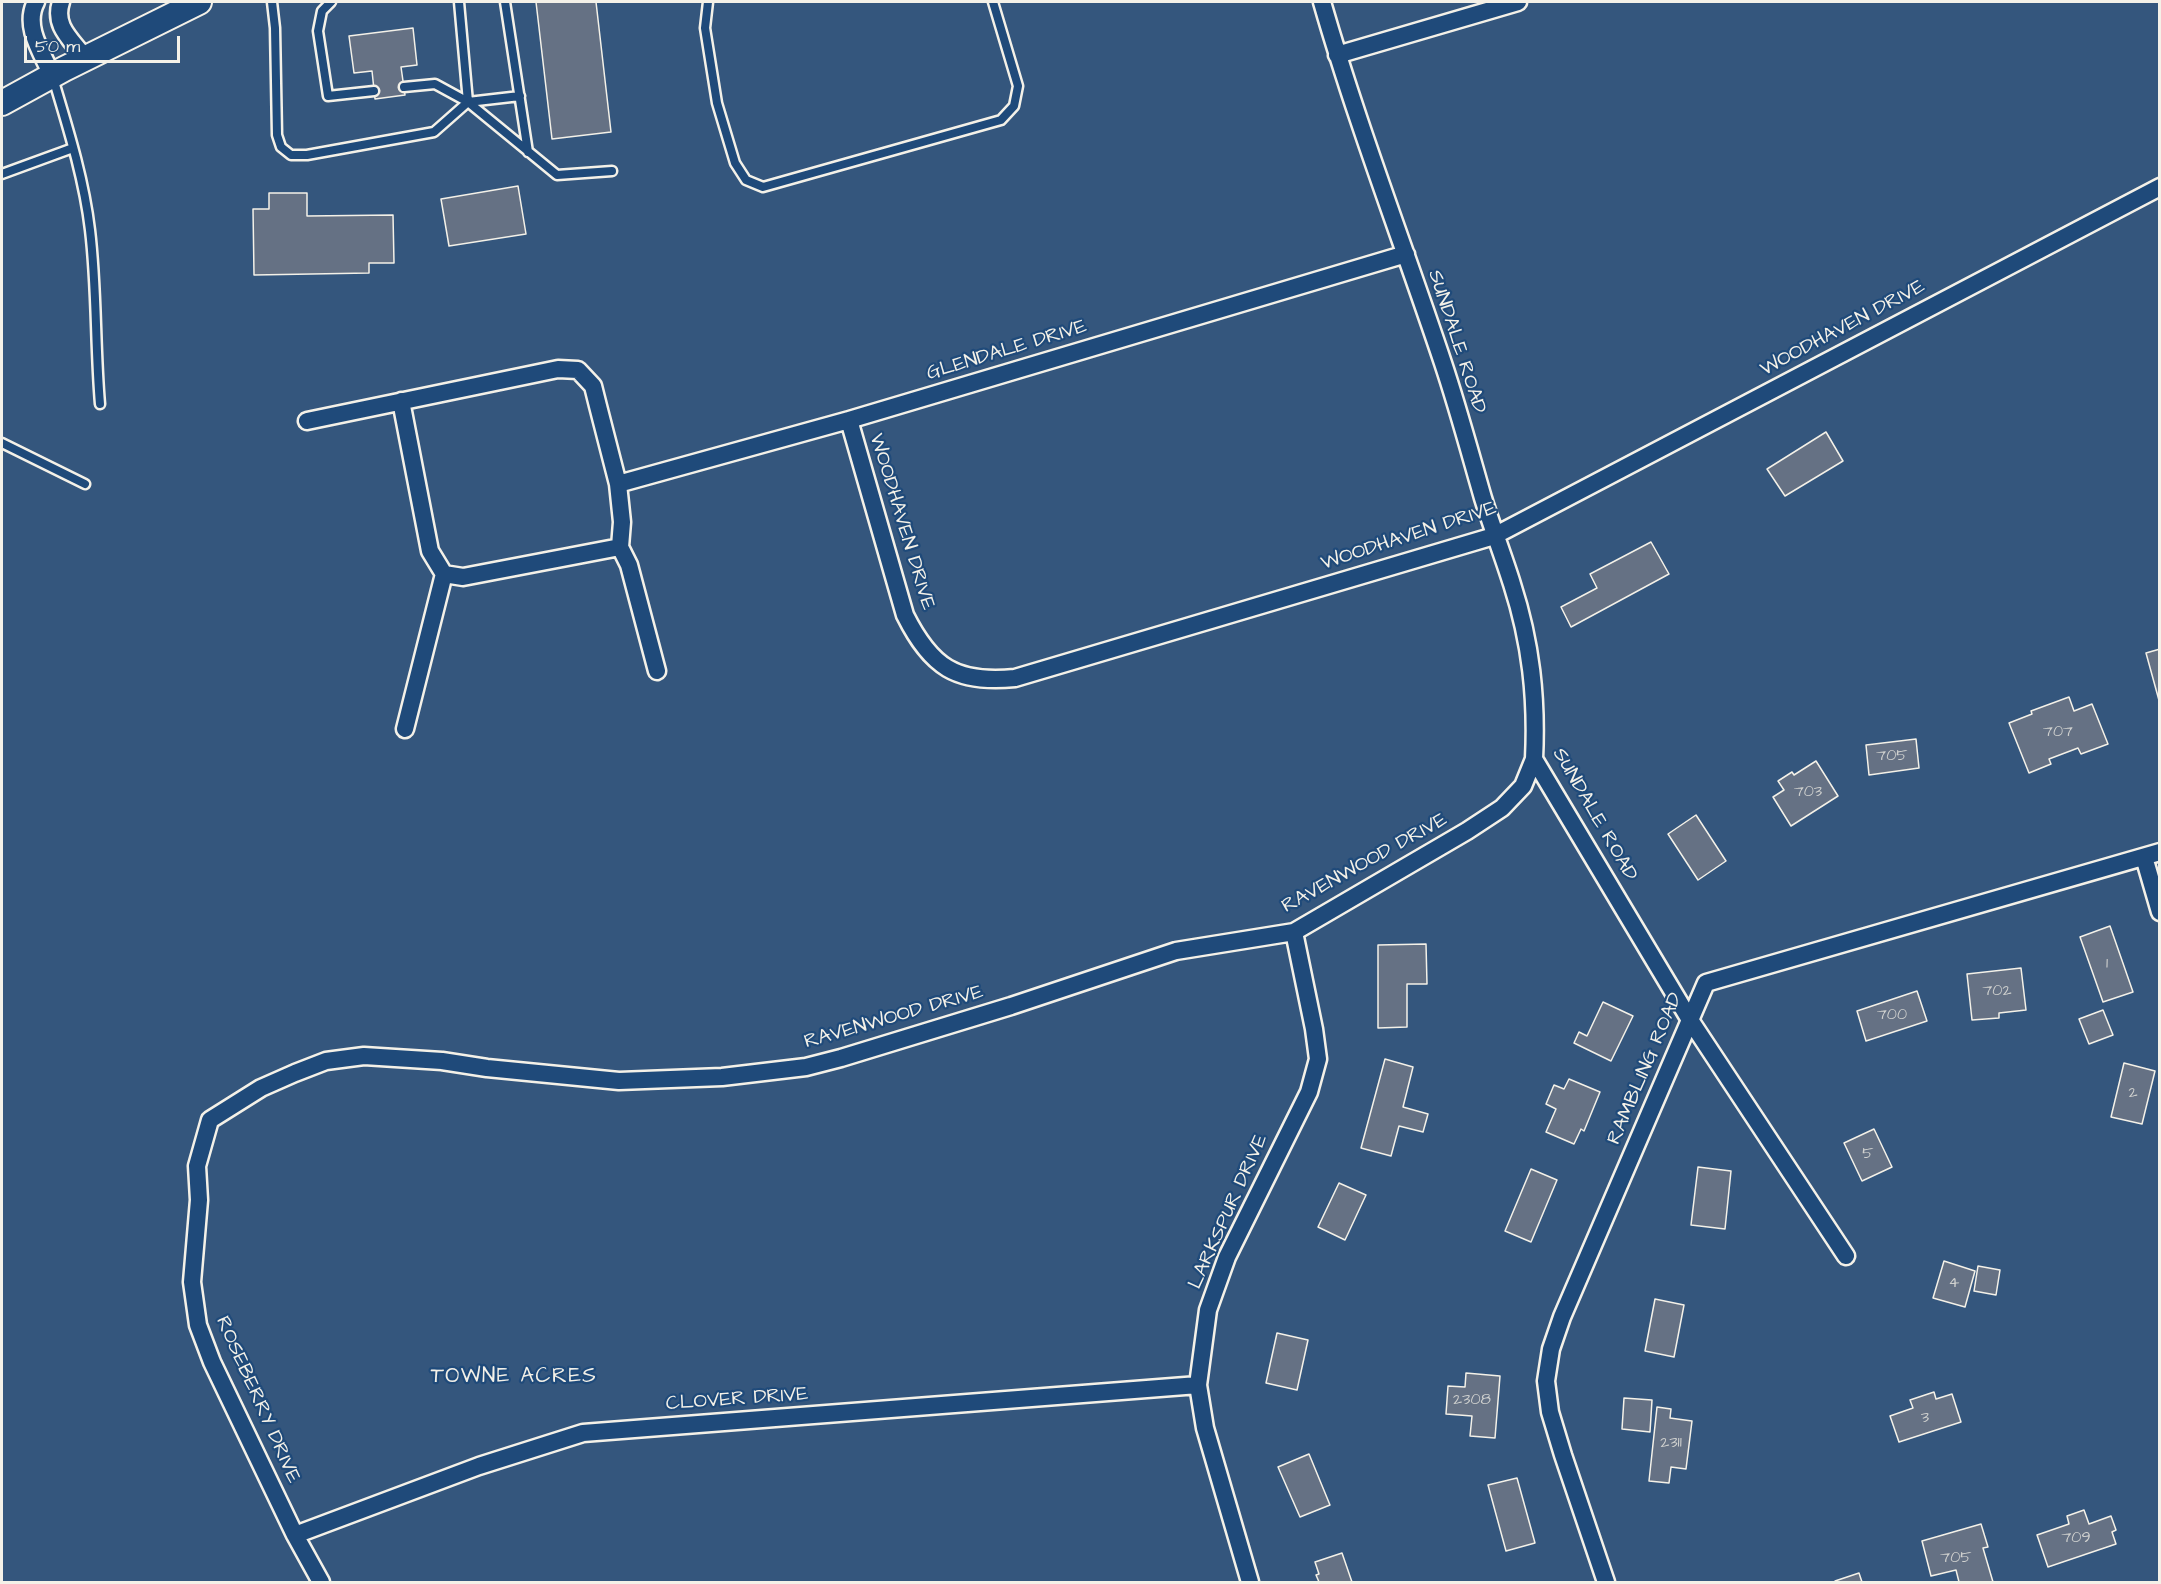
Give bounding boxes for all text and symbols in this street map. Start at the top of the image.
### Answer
scale bar [27,24,183,62]
text: 50 m [35,34,80,59]
street label: SUNDALE ROAD [1421,267,1491,417]
street label: WOODHAVEN DRIVE [1757,275,1929,383]
street label: GLENDALE DRIVE [924,315,1090,387]
street label: WOODHAVEN DRIVE [863,431,939,613]
street label: WOODHAVEN DRIVE [1318,497,1500,577]
house number: 707 [2043,723,2073,743]
street label: SUNDALE ROAD [1546,744,1642,886]
house number: 705 [1876,747,1908,767]
house number: 703 [1794,783,1822,803]
street label: RAVENWOOD DRIVE [1278,809,1452,919]
house number: 1 [2106,955,2108,975]
street label: RAVENWOOD DRIVE [802,981,986,1055]
house number: 702 [1982,982,2012,1002]
street label: RAMBLING ROAD [1603,990,1689,1148]
house number: 700 [1877,1006,1907,1026]
house number: 2 [2128,1084,2138,1104]
street label: LARKSPUR DRIVE [1184,1131,1274,1293]
house number: 5 [1862,1145,1874,1165]
house number: 4 [1949,1274,1959,1294]
street label: ROSEBERRY DRIVE [209,1313,305,1487]
district label: TOWNE ACRES [431,1365,597,1391]
street label: CLOVER DRIVE [665,1383,809,1417]
house number: 2308 [1453,1391,1491,1411]
house number: 3 [1921,1409,1929,1429]
house number: 2311 [1660,1434,1682,1454]
house number: 709 [2061,1529,2091,1549]
house number: 705 [1940,1549,1972,1569]

